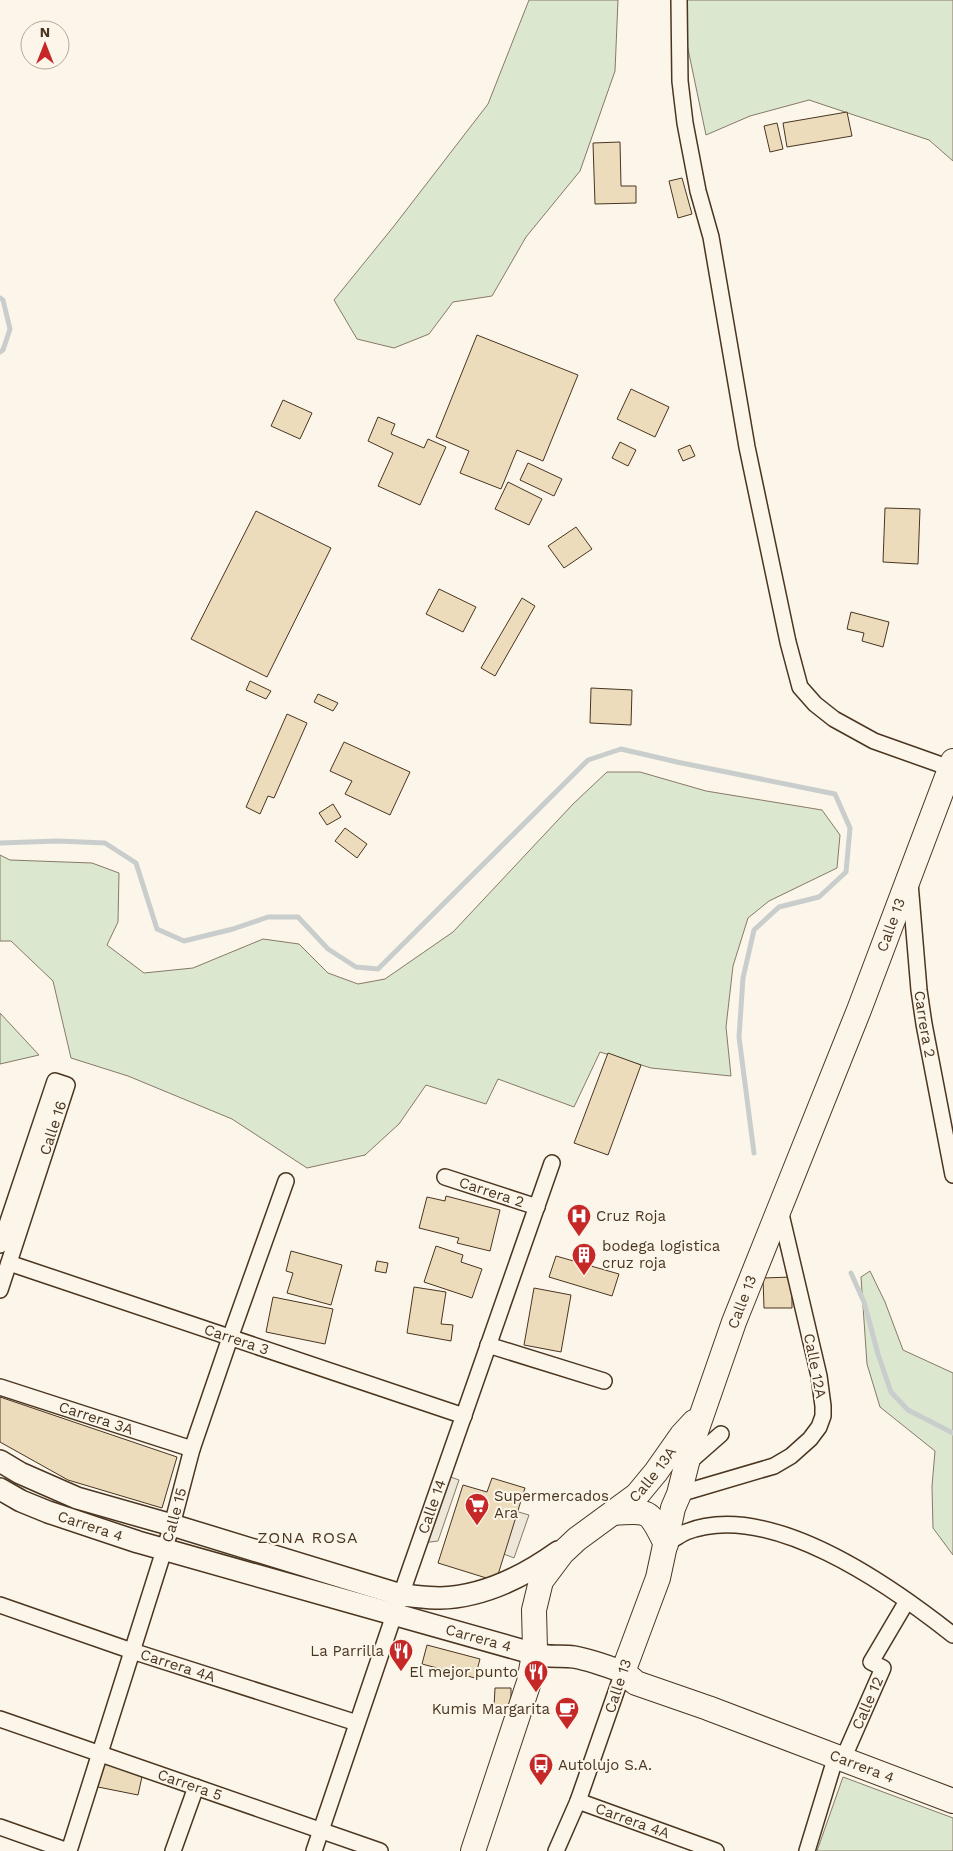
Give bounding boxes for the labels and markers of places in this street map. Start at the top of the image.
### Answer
hospital icon: Cruz Roja [566,1203,592,1237]
place label: Cruz Roja [596,1207,667,1225]
place label: bodega logistica cruz roja [602,1237,721,1272]
building icon: bodega logistica cruz roja [571,1242,597,1276]
place label: Supermercados Ara [494,1487,609,1522]
supermarket icon: Supermercados Ara [464,1492,490,1526]
restaurant icon: La Parrilla [388,1638,414,1672]
place label: La Parrilla [310,1642,384,1660]
restaurant icon: El mejor punto [523,1659,549,1693]
place label: El mejor punto [409,1663,518,1681]
cafe icon: Kumis Margarita [554,1696,580,1730]
place label: Kumis Margarita [432,1700,551,1718]
bus stop icon: Autolujo S.A. [528,1752,554,1786]
place label: Autolujo S.A. [558,1756,652,1774]

